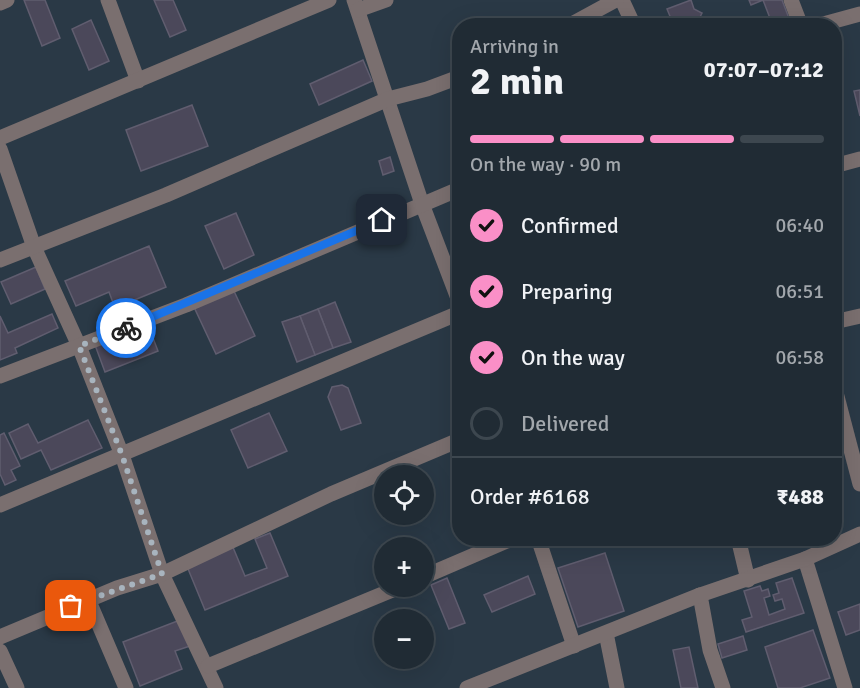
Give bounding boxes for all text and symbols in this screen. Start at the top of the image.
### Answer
text: Arriving in [470,34,559,59]
text: 07:07–07:12 [704,56,824,83]
text: 2 min [470,57,564,105]
text: On the way · 90 m [470,152,621,177]
pin [356,194,407,245]
icon: home [365,203,398,236]
icon: check [470,209,503,242]
text: Confirmed [521,212,619,239]
text: 06:40 [775,213,824,238]
icon: check [470,275,503,308]
text: Preparing [521,278,613,305]
text: 06:51 [775,279,824,304]
courier [96,298,156,358]
icon: bike [110,312,143,345]
icon: check [470,341,503,374]
text: On the way [521,344,625,371]
text: 06:58 [775,345,824,370]
text: Delivered [521,410,609,437]
map controls [374,465,434,669]
button: locate [374,465,434,525]
text: Order #6168 [470,483,590,510]
text: ₹488 [776,483,824,510]
button: + [374,537,434,597]
pin [45,580,96,631]
icon: bag [54,589,87,622]
button: − [374,609,434,669]

